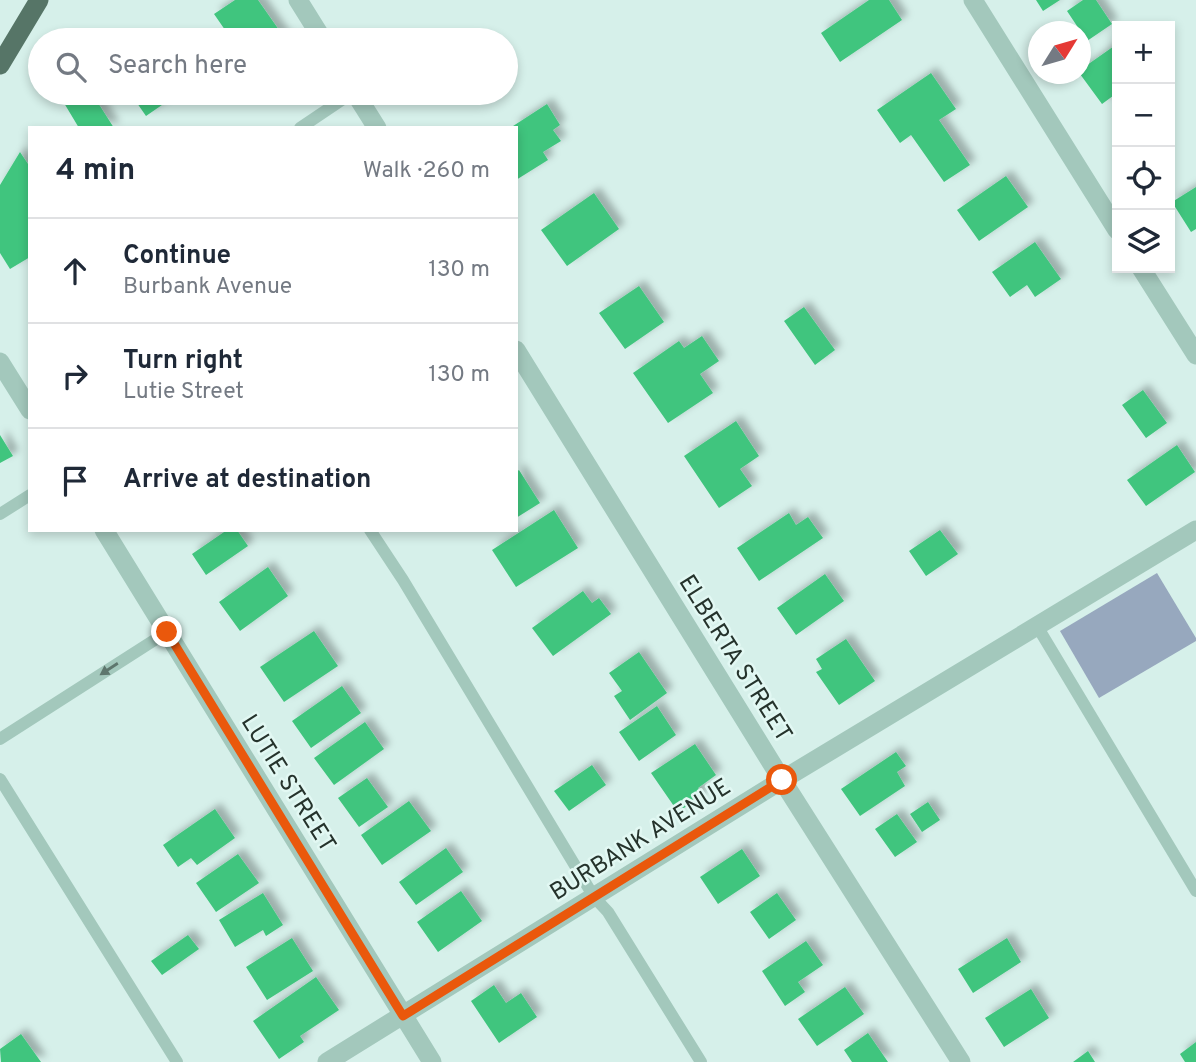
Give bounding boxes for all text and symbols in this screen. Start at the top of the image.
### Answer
north arrow [1028,21,1091,84]
map controls [1112,21,1175,273]
button: + [1112,21,1175,84]
search box [28,28,518,105]
icon: search [52,48,90,86]
text: Search here [108,50,247,83]
button: − [1112,84,1175,147]
button: locate [1112,147,1175,210]
text: 4 min [56,153,135,190]
text: Walk · 260 m [363,157,490,186]
button: layers [1112,210,1175,273]
text: Continue [123,240,231,273]
icon: ahead [56,252,94,290]
text: 130 m [428,256,490,285]
text: Burbank Avenue [123,273,292,302]
text: Turn right [123,345,243,378]
icon: right [56,357,94,395]
text: 130 m [428,361,490,390]
text: Lutie Street [123,378,244,407]
icon: arrive [56,462,94,500]
text: Arrive at destination [123,464,371,497]
street label: ELBERTA STREET [671,570,798,748]
route end [151,616,182,647]
one-way arrow [100,662,119,675]
street label: LUTIE STREET [233,710,342,858]
route start [766,764,797,795]
street label: BURBANK AVENUE [545,773,737,908]

